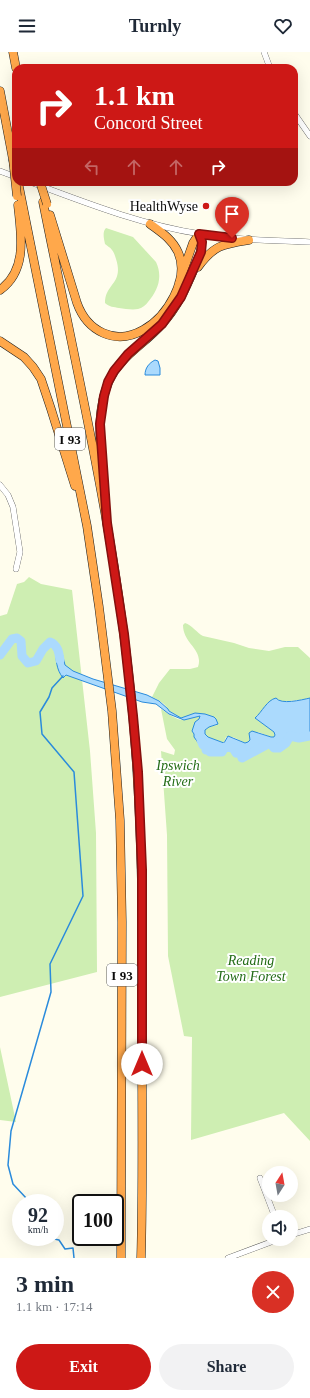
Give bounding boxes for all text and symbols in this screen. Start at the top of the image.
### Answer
icon: menu [16,15,38,37]
icon: heart [272,15,294,37]
text: Turnly [129,16,181,36]
icon: right [28,80,80,132]
text: 1.1 km [94,80,175,111]
text: Concord Street [94,113,202,133]
icon: left [81,156,103,178]
icon: ahead [123,156,145,178]
icon: ahead [165,156,187,178]
icon: right [207,156,229,178]
pin [215,197,249,238]
place label: HealthWyse [130,199,198,214]
marker: HealthWyse [201,201,211,211]
icon: arrive [221,203,243,225]
road number: I 93 [55,428,85,450]
park label: Ipswich River [155,758,200,789]
park label: Reading Town Forest [216,953,287,984]
road number: I 93 [107,964,137,986]
position arrow [121,1043,163,1085]
north arrow [262,1166,298,1202]
map controls [262,1166,298,1246]
speed limit sign: 100 [72,1194,124,1246]
text: 92 [28,1204,48,1226]
button: sound [262,1210,298,1246]
text: km/h [28,1224,48,1235]
text: 3 min [16,1271,74,1297]
button: close [252,1271,294,1313]
text: 1.1 km · 17:14 [16,1299,93,1314]
button: Exit [16,1344,151,1390]
button: Share [159,1344,294,1390]

